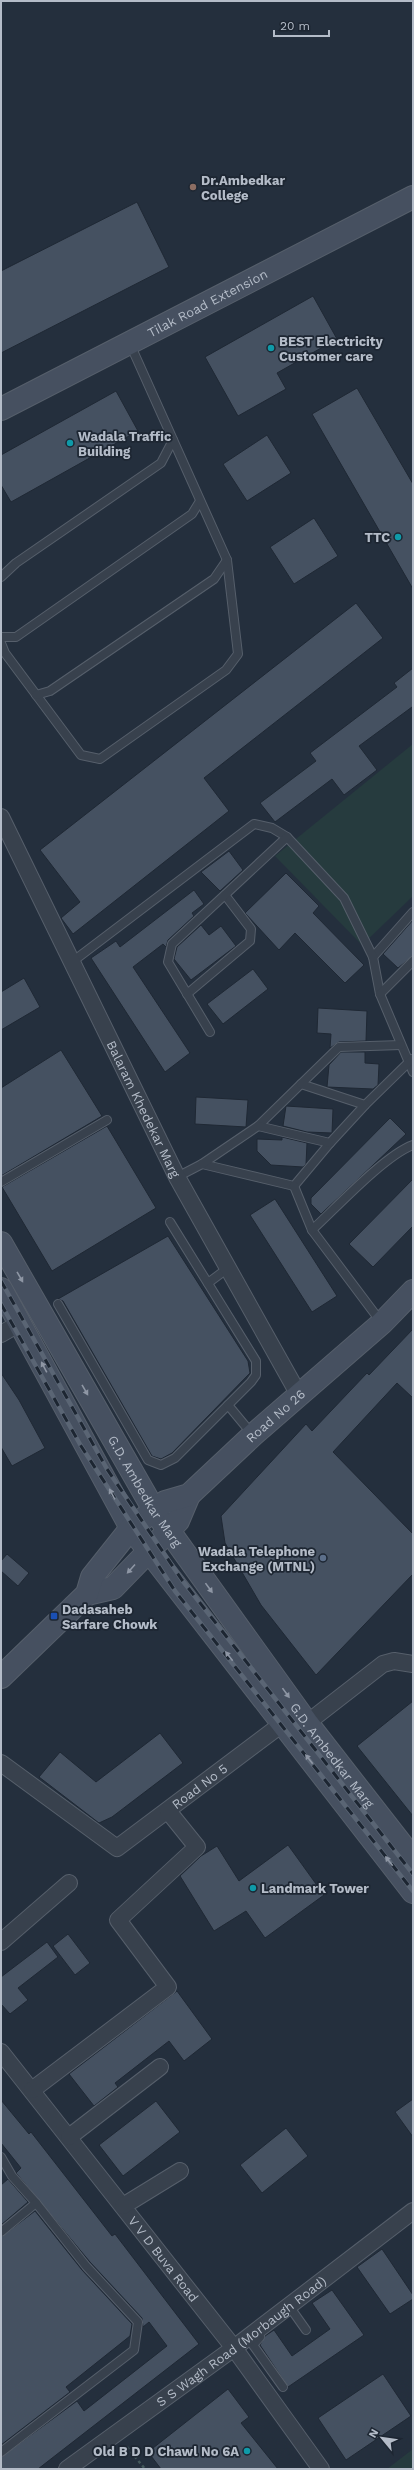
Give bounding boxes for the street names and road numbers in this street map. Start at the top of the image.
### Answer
street label: Tilak Road Extension [145,266,270,340]
street label: Balaram Khedekar Marg [104,1038,184,1180]
street label: Road No 26 [243,1386,308,1445]
street label: G.D. Ambedkar Marg [105,1433,186,1550]
street label: G.D. Ambedkar Marg [287,1700,378,1811]
street label: Road No 5 [169,1760,230,1812]
street label: V V D Buva Road [125,2213,202,2304]
street label: S S Wagh Road (Morbaugh Road) [153,2273,329,2409]

